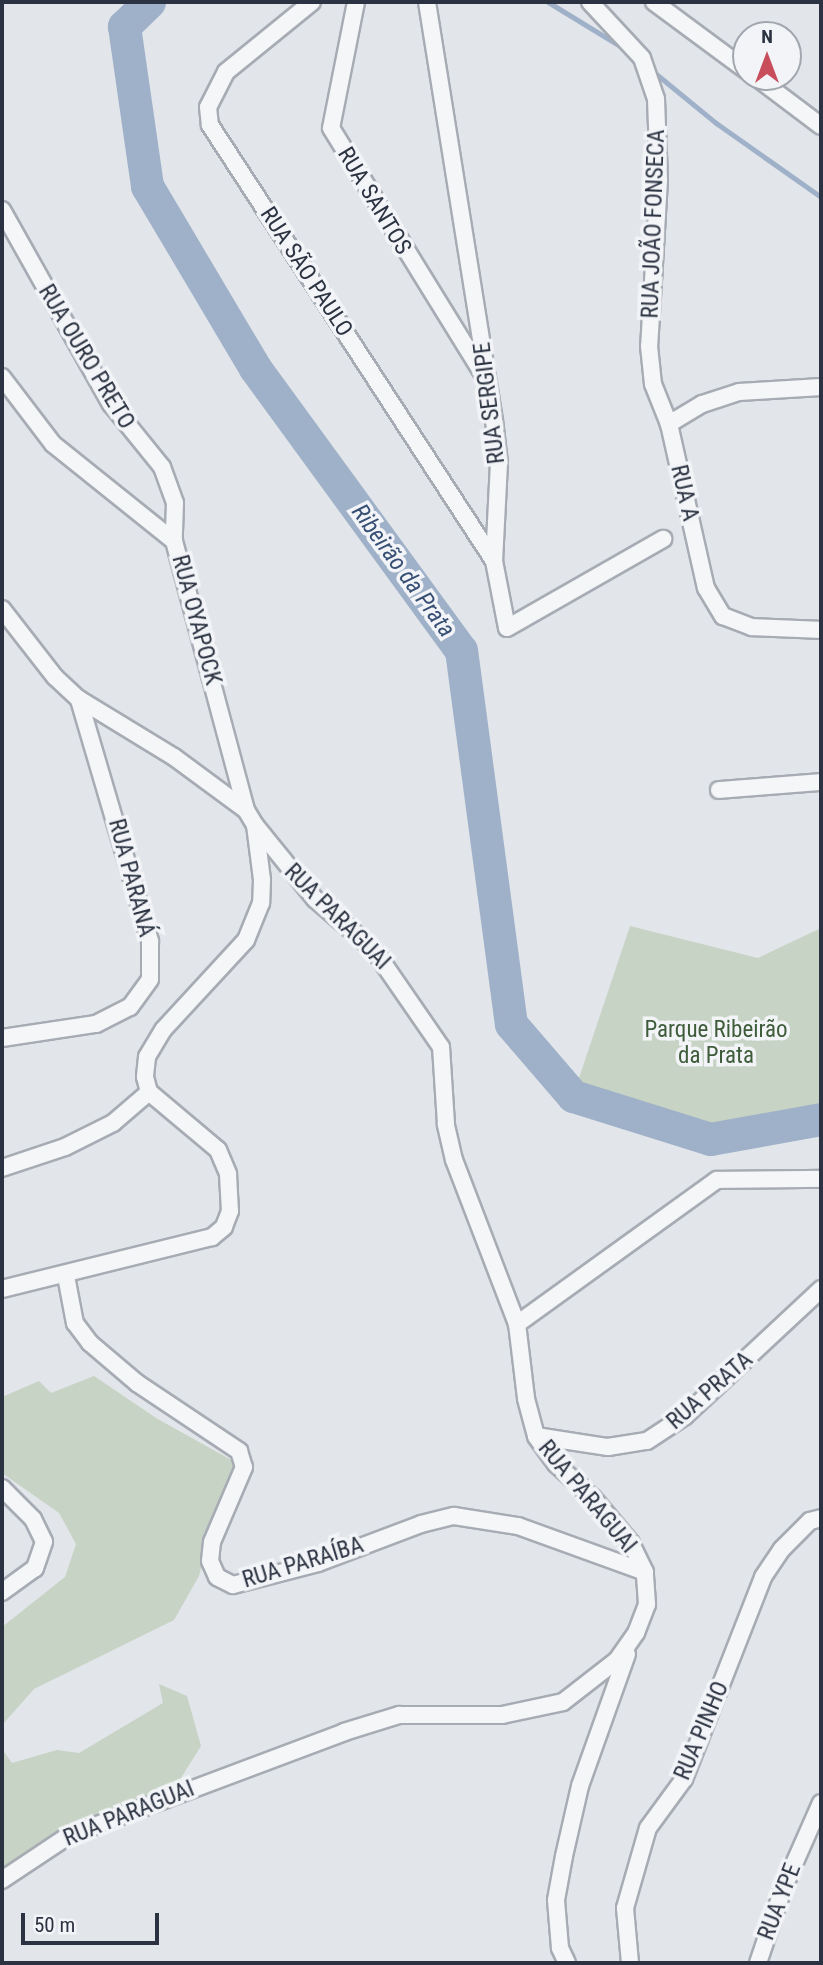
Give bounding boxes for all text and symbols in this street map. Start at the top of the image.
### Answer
north arrow [732,21,802,91]
text: N [761,25,773,48]
street label: RUA JOÃO FONSECA [637,129,671,319]
street label: RUA SANTOS [331,142,417,260]
street label: RUA SÃO PAULO [254,202,358,342]
street label: RUA OURO PRETO [32,280,140,434]
street label: RUA SERGIPE [469,341,511,465]
street label: RUA A [664,462,704,524]
water label: Ribeirão da Prata [345,499,461,643]
street label: RUA OYAPOCK [165,552,227,688]
street label: RUA PARANÁ [102,816,160,940]
street label: RUA PARAGUAI [278,858,396,976]
park label: Parque Ribeirão da Prata [644,1016,788,1070]
street label: RUA PRATA [662,1346,758,1436]
street label: RUA PARAGUAI [532,1435,642,1559]
street label: RUA PARAÍBA [239,1532,367,1594]
street label: RUA PINHO [669,1678,735,1784]
street label: RUA PARAGUAI [60,1775,198,1853]
street label: RUA YPE [753,1860,807,1944]
scale bar [24,1898,163,1942]
text: 50 m [34,1913,75,1937]

